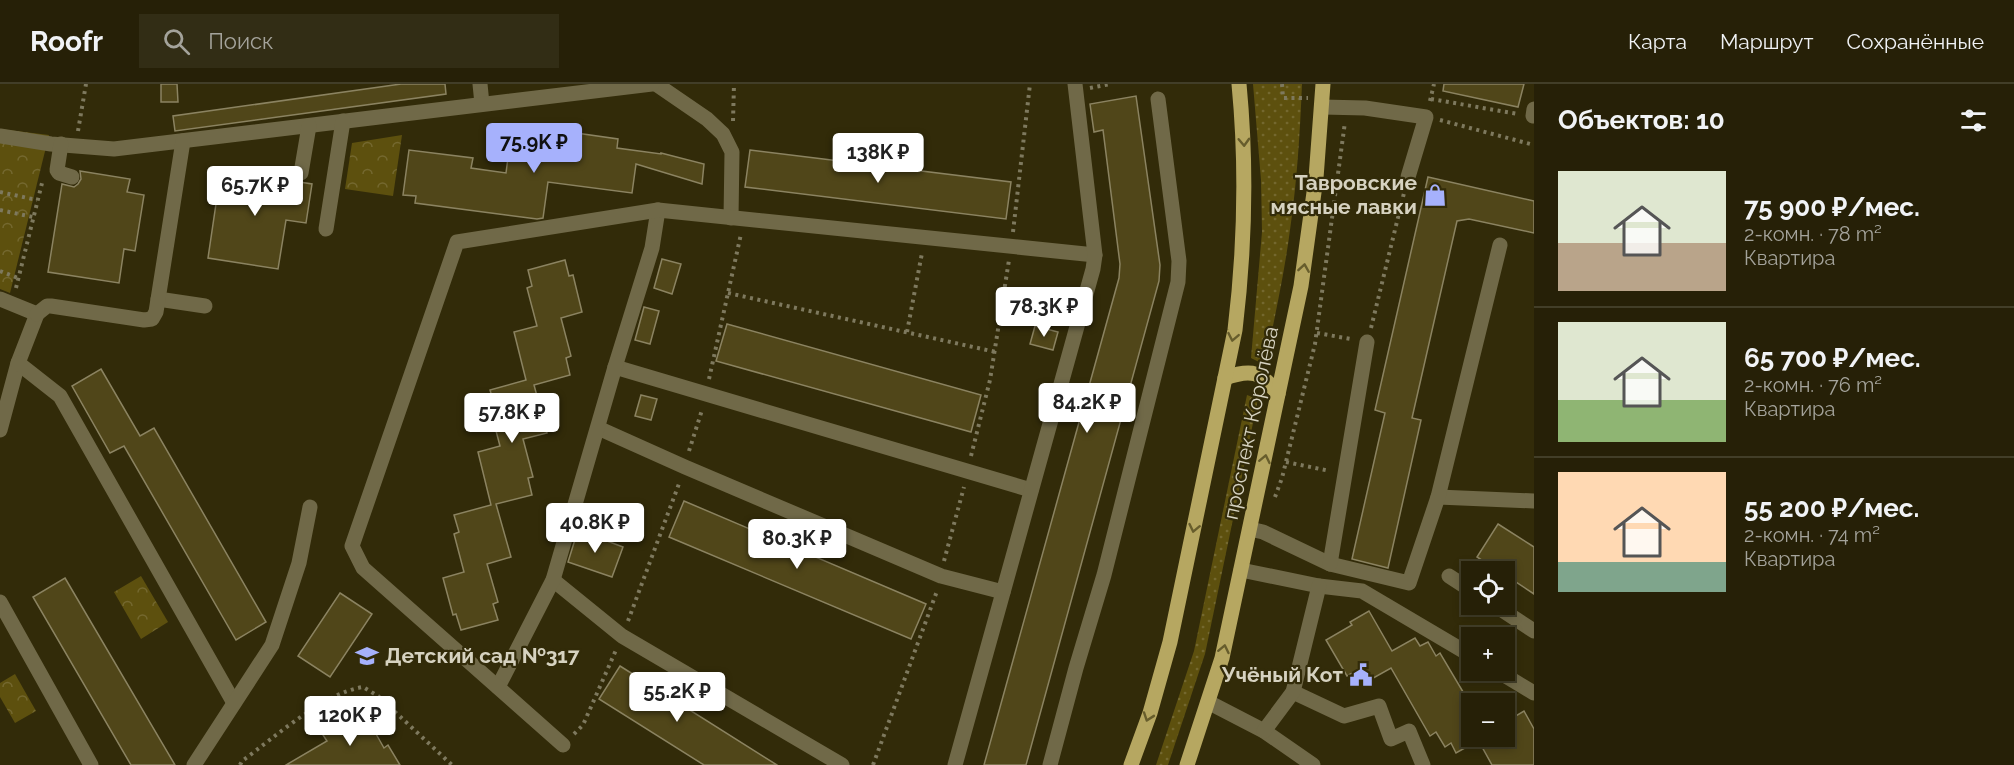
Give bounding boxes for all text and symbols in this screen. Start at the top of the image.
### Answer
search box [139,14,559,68]
text: Roofr [30,25,103,58]
icon: search [160,25,193,58]
text: Поиск [208,28,274,54]
text: Карта [1628,29,1687,54]
text: Маршрут [1720,29,1813,54]
text: Сохранённые [1846,29,1984,54]
icon: filters [1957,104,1990,137]
text: Объектов: 10 [1558,105,1725,135]
pin: 75.9K ₽ [479,123,589,174]
text: 75.9K ₽ [500,130,568,154]
pin: 138K ₽ [829,133,927,184]
one-way arrow [1237,138,1250,147]
text: 138K ₽ [847,140,909,164]
pin: 65.7K ₽ [200,166,310,217]
place label: Тавровские мясные лавки [1271,170,1417,219]
text: 65.7K ₽ [221,173,289,197]
shop icon: Тавровские мясные лавки [1422,182,1448,208]
text: 75 900 ₽/мес. [1744,192,1920,222]
icon: home [1606,195,1678,267]
text: 2-комн. · 78 m² [1744,222,1882,246]
text: Квартира [1744,246,1835,270]
one-way arrow [1298,263,1310,272]
pin: 78.3K ₽ [989,287,1099,338]
text: 78.3K ₽ [1010,294,1078,318]
street label: проспект Королёва [1218,324,1283,522]
one-way arrow [1227,331,1240,341]
text: 65 700 ₽/мес. [1744,343,1921,373]
icon: home [1606,346,1678,418]
text: 2-комн. · 76 m² [1744,373,1882,397]
pin: 84.2K ₽ [1032,383,1142,434]
text: 84.2K ₽ [1053,390,1121,414]
pin: 57.8K ₽ [457,393,567,444]
text: Квартира [1744,397,1835,421]
text: 57.8K ₽ [478,400,546,424]
one-way arrow [1258,454,1271,464]
text: 55 200 ₽/мес. [1744,493,1919,523]
icon: home [1606,496,1678,568]
pin: 40.8K ₽ [540,503,650,554]
text: 40.8K ₽ [560,510,630,534]
pin: 80.3K ₽ [742,519,852,570]
one-way arrow [1188,522,1201,532]
text: 2-комн. · 74 m² [1744,523,1880,547]
text: 80.3K ₽ [762,526,832,550]
text: Квартира [1744,547,1835,571]
map controls [1461,561,1515,747]
button: locate [1461,561,1515,615]
button: + [1461,627,1515,681]
school or university icon: Детский сад №317 [354,643,380,669]
place label: Детский сад №317 [385,643,580,668]
one-way arrow [1217,645,1230,655]
place label: Учёный Кот [1221,662,1344,687]
public building icon: Учёный Кот [1348,662,1374,688]
pin: 55.2K ₽ [622,672,732,723]
text: 55.2K ₽ [643,679,711,703]
button: − [1461,693,1515,747]
pin: 120K ₽ [301,696,399,747]
text: 120K ₽ [319,703,382,727]
one-way arrow [1143,711,1156,722]

